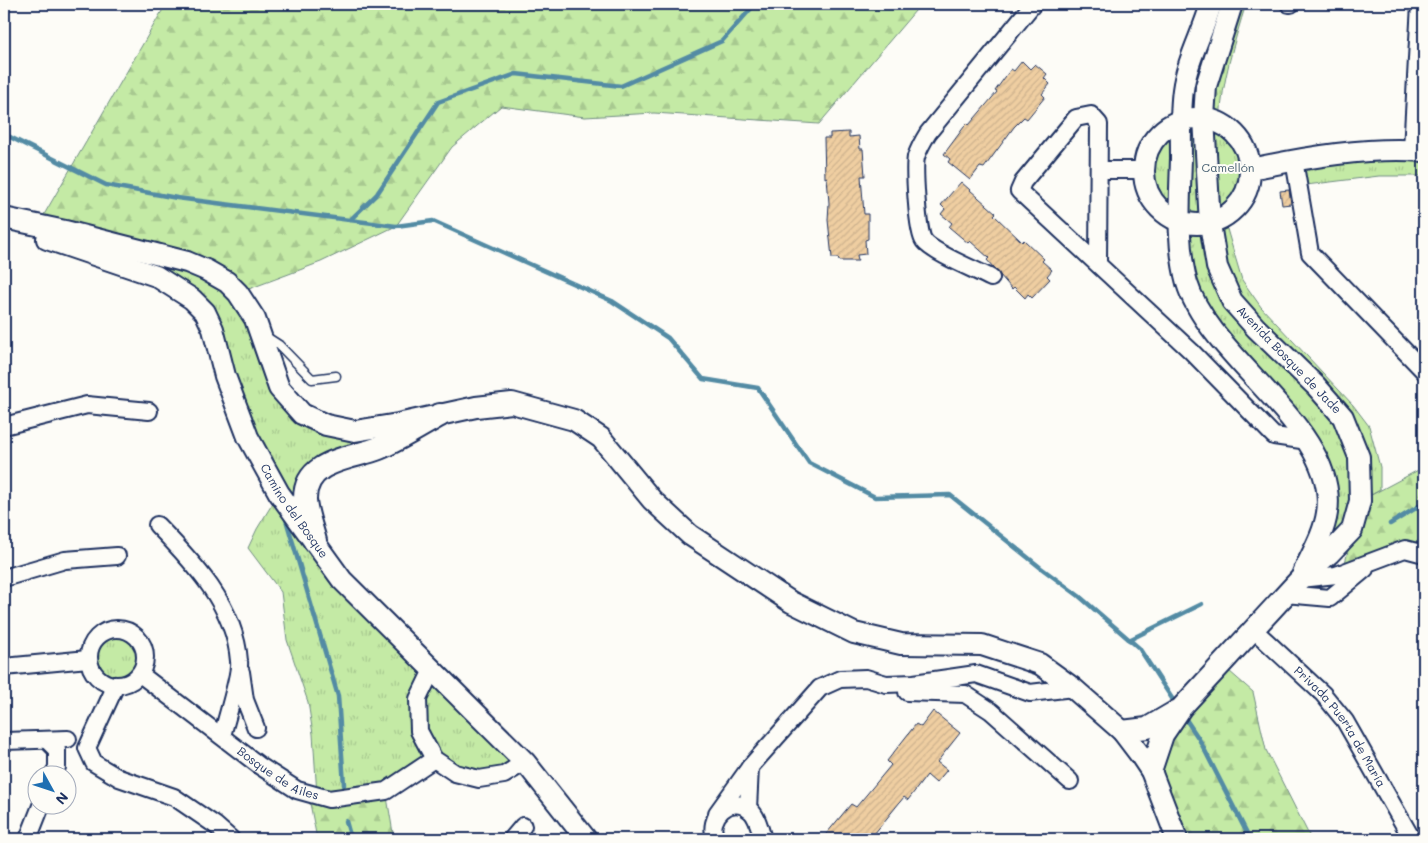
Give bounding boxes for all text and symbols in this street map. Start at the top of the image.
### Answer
park label: Camellón [1202,159,1254,175]
street label: Avenida Bosque de Jade [1234,302,1346,417]
street label: Camino del Bosque [257,460,333,561]
street label: Privada Puerta de María [1291,662,1390,790]
street label: Bosque de Ailes [234,743,321,803]
north arrow [28,766,78,816]
text: N [52,788,73,809]

